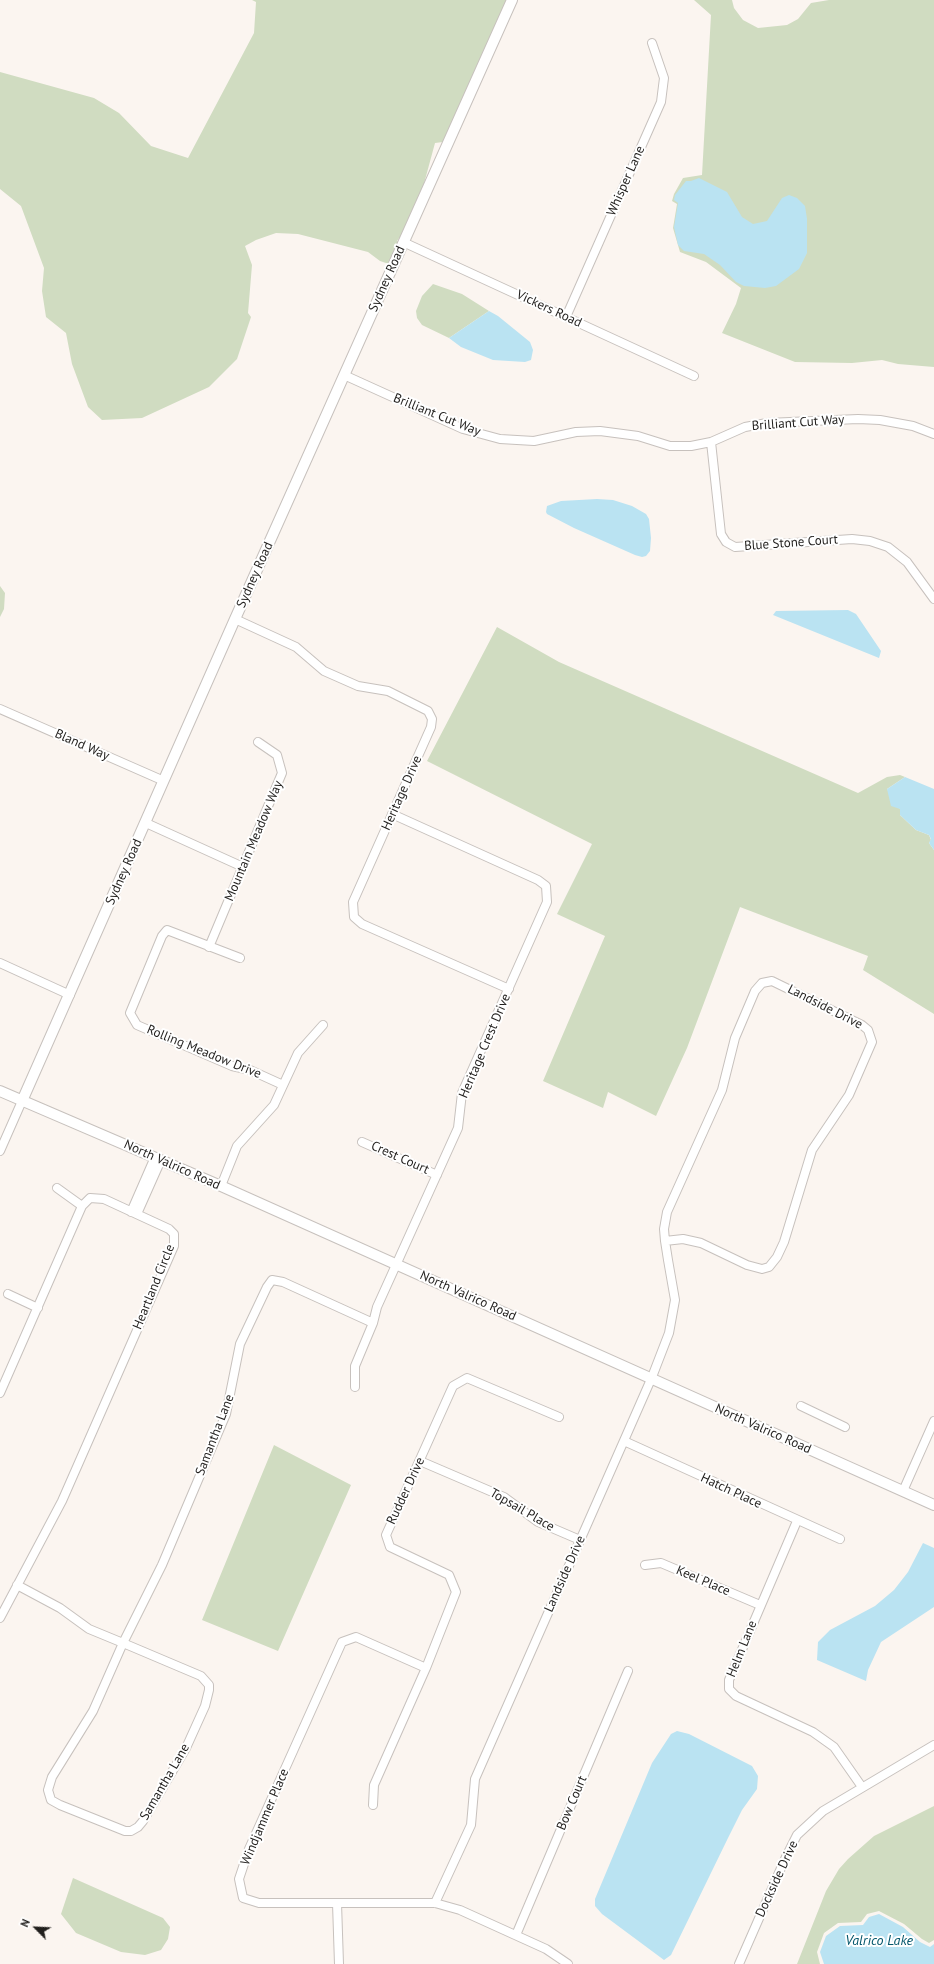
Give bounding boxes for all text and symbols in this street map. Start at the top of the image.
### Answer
street label: Whisper Lane [604,144,648,218]
street label: Sydney Road [366,244,408,314]
street label: Vickers Road [514,287,584,331]
street label: Brilliant Cut Way [391,390,483,440]
street label: Brilliant Cut Way [751,412,845,434]
street label: Blue Stone Court [744,532,838,554]
street label: Sydney Road [234,540,276,610]
street label: Bland Way [52,726,112,764]
street label: Heritage Drive [379,753,425,833]
street label: Mountain Meadow Way [222,778,286,904]
street label: Sydney Road [103,837,145,907]
street label: Landside Drive [785,981,865,1033]
street label: Heritage Crest Drive [456,991,514,1101]
street label: Rolling Meadow Drive [145,1022,263,1082]
street label: North Valrico Road [121,1137,223,1193]
street label: Crest Court [369,1138,431,1178]
street label: Heartland Circle [130,1242,178,1332]
street label: North Valrico Road [417,1268,519,1324]
street label: Samantha Lane [192,1392,238,1478]
street label: North Valrico Road [712,1401,814,1457]
street label: Rudder Drive [384,1455,428,1527]
street label: Hatch Place [698,1470,764,1512]
street label: Topsail Place [487,1485,557,1535]
street label: Landside Drive [541,1533,589,1615]
street label: Keel Place [674,1563,732,1599]
street label: Helm Lane [724,1618,760,1680]
street label: Samantha Lane [137,1741,193,1823]
street label: Windjammer Place [238,1766,292,1868]
street label: Bow Court [554,1773,590,1833]
street label: Dockside Drive [752,1838,802,1920]
north arrow [16,1908,56,1948]
text: N [17,1917,33,1929]
water label: Valrico Lake [845,1933,913,1949]

